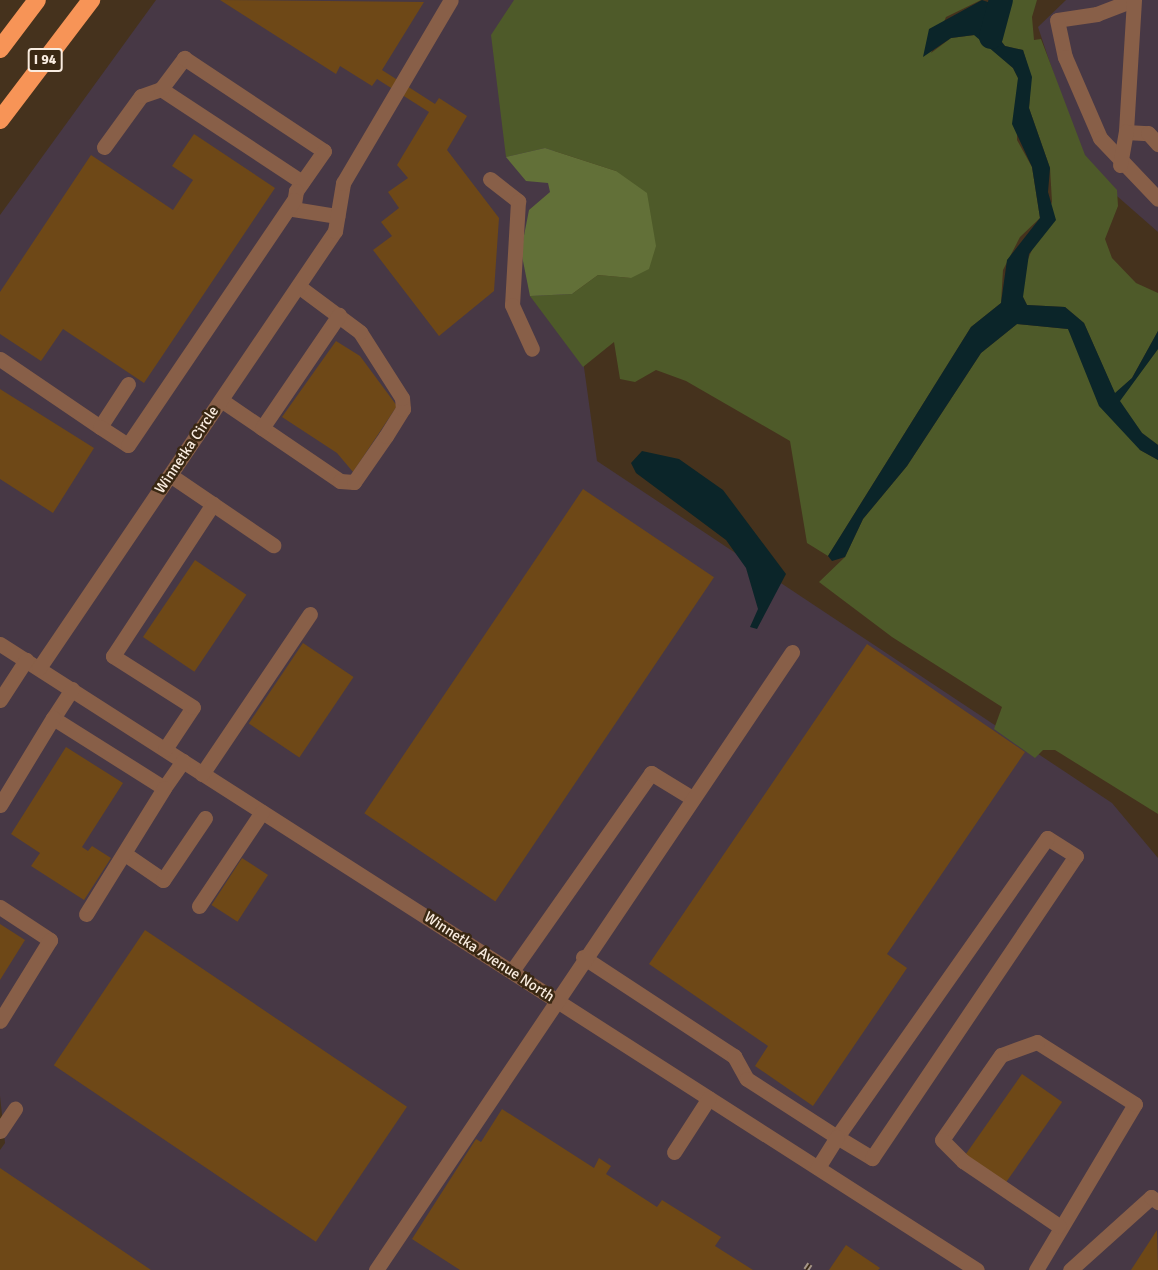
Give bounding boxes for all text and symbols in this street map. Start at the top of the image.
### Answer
road number: I 94 [27,49,63,71]
street label: Winnetka Circle [151,403,223,497]
street label: Winnetka Avenue North [420,908,558,1006]

